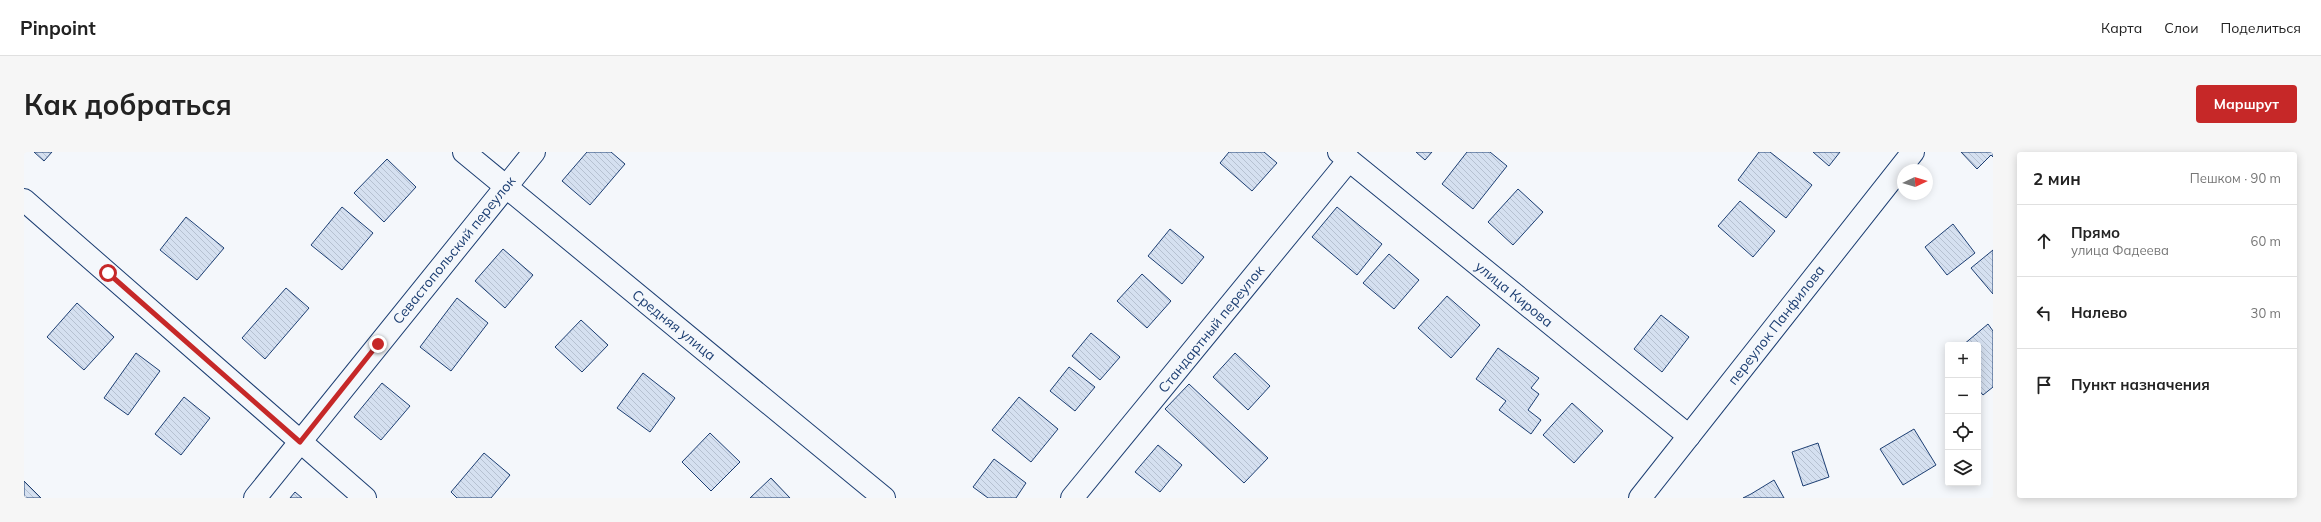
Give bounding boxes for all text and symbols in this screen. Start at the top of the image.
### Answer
text: Pinpoint [20,16,96,40]
text: Карта [2101,19,2142,37]
text: Слои [2164,19,2199,37]
text: Поделиться [2221,19,2301,37]
button: Маршрут [2196,85,2297,123]
text: Как добраться [24,87,232,122]
north arrow [1897,164,1933,200]
text: 2 мин [2033,168,2081,189]
text: Пешком · 90 m [2190,170,2281,186]
street label: Севастопольский переулок [389,172,520,328]
text: Прямо [2071,223,2120,242]
icon: ahead [2033,230,2055,252]
text: 60 m [2251,233,2281,249]
text: улица Фадеева [2071,242,2169,258]
street label: улица Кирова [1471,257,1557,331]
street label: Стандартный переулок [1154,261,1268,396]
street label: переулок Панфилова [1724,262,1828,388]
route start [99,264,117,282]
street label: Средняя улица [628,286,720,364]
icon: left [2033,302,2055,324]
text: Налево [2071,303,2127,322]
text: 30 m [2251,305,2281,321]
route end [369,335,387,353]
map controls [1945,342,1981,486]
button: + [1945,342,1981,378]
icon: arrive [2033,374,2055,396]
text: Пункт назначения [2071,375,2210,394]
button: − [1945,378,1981,414]
button: locate [1945,414,1981,450]
button: layers [1945,450,1981,486]

